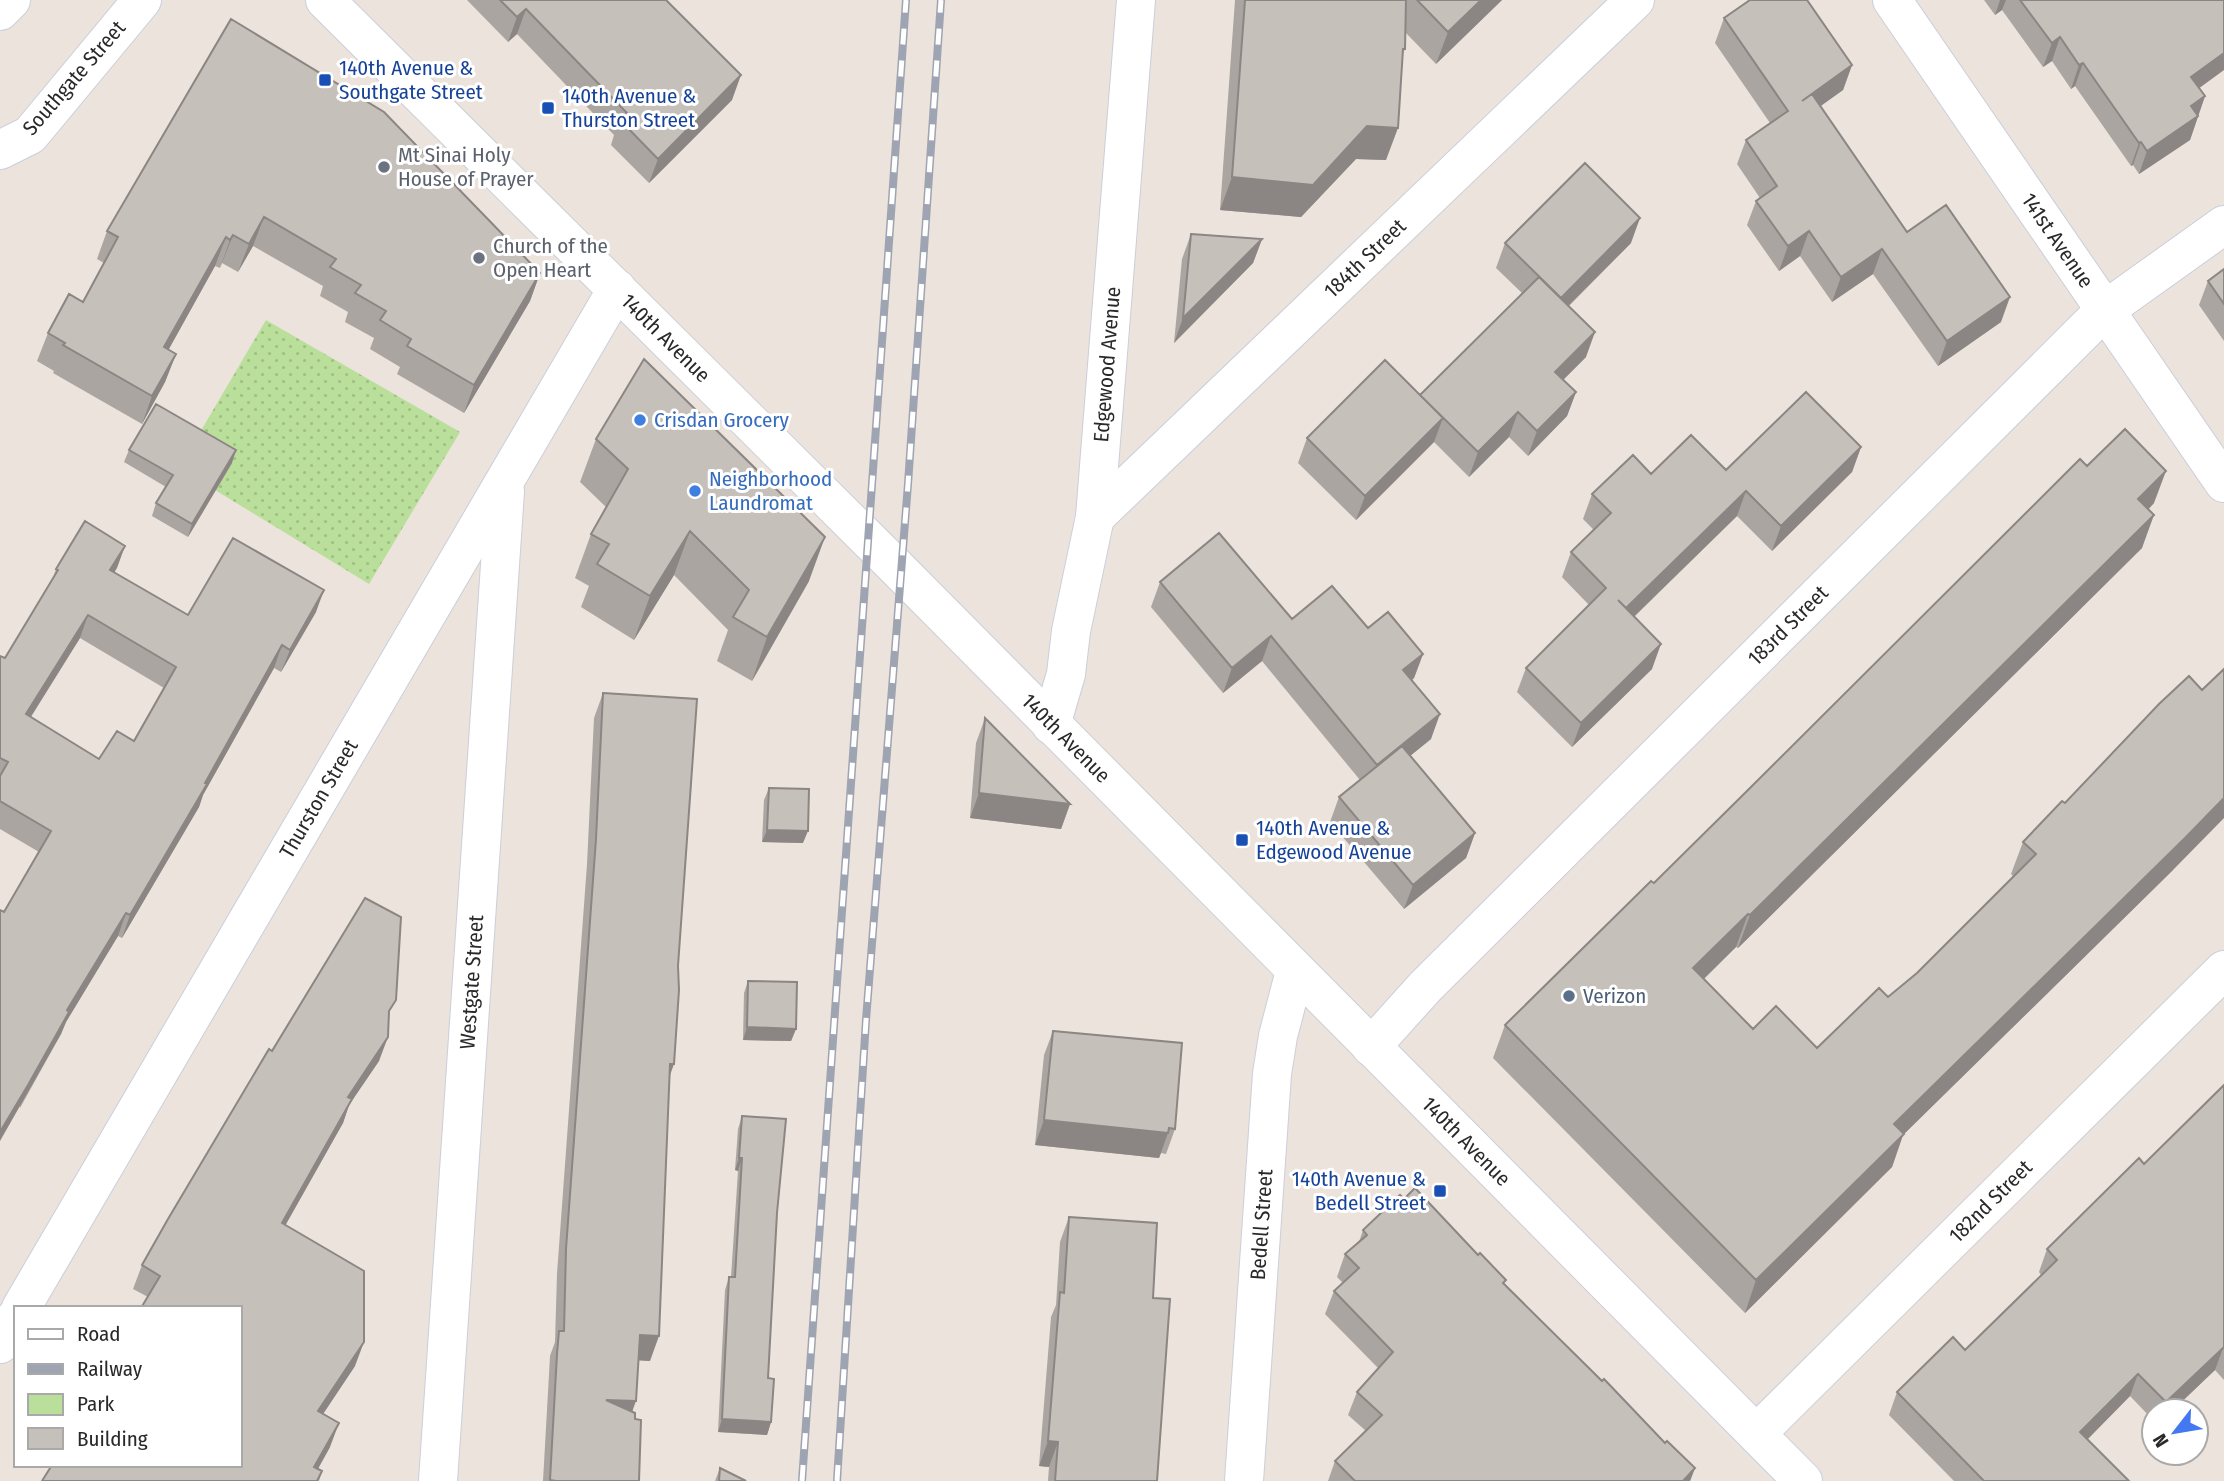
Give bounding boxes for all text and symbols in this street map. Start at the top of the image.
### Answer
street label: Southgate Street [17,15,131,141]
place label: 140th Avenue & Southgate Street [339,55,483,105]
marker: 140th Avenue & Southgate Street [317,72,333,88]
place label: 140th Avenue & Thurston Street [562,83,696,133]
marker: 140th Avenue & Thurston Street [540,100,556,116]
place label: Mt Sinai Holy House of Prayer [398,142,534,192]
marker: Mt Sinai Holy House of Prayer [376,159,392,175]
street label: 141st Avenue [2016,188,2099,293]
street label: 184th Street [1319,213,1412,304]
place label: Church of the Open Heart [493,233,608,283]
marker: Church of the Open Heart [471,250,487,266]
street label: Edgewood Avenue [1088,286,1126,443]
street label: 140th Avenue [616,288,716,388]
place label: Crisdan Grocery [654,407,790,433]
marker: Crisdan Grocery [632,412,648,428]
place label: Neighborhood Laundromat [709,466,832,516]
marker: Neighborhood Laundromat [687,483,703,499]
street label: 183rd Street [1742,580,1834,671]
street label: 140th Avenue [1016,688,1116,788]
street label: Thurston Street [274,735,364,863]
place label: 140th Avenue & Edgewood Avenue [1256,815,1412,865]
marker: 140th Avenue & Edgewood Avenue [1234,832,1250,848]
street label: Westgate Street [454,914,489,1050]
place label: Verizon [1583,983,1646,1009]
marker: Verizon [1561,988,1577,1004]
street label: 140th Avenue [1416,1091,1516,1192]
street label: 182nd Street [1944,1154,2038,1248]
place label: 140th Avenue & Bedell Street [1292,1166,1426,1216]
street label: Bedell Street [1245,1168,1278,1281]
marker: 140th Avenue & Bedell Street [1432,1183,1448,1199]
legend [14,1306,242,1467]
text: Road [77,1321,121,1347]
text: Railway [77,1356,143,1382]
text: Park [77,1391,115,1417]
north arrow [2140,1397,2210,1467]
text: Building [77,1426,148,1452]
text: N [2148,1430,2174,1451]

